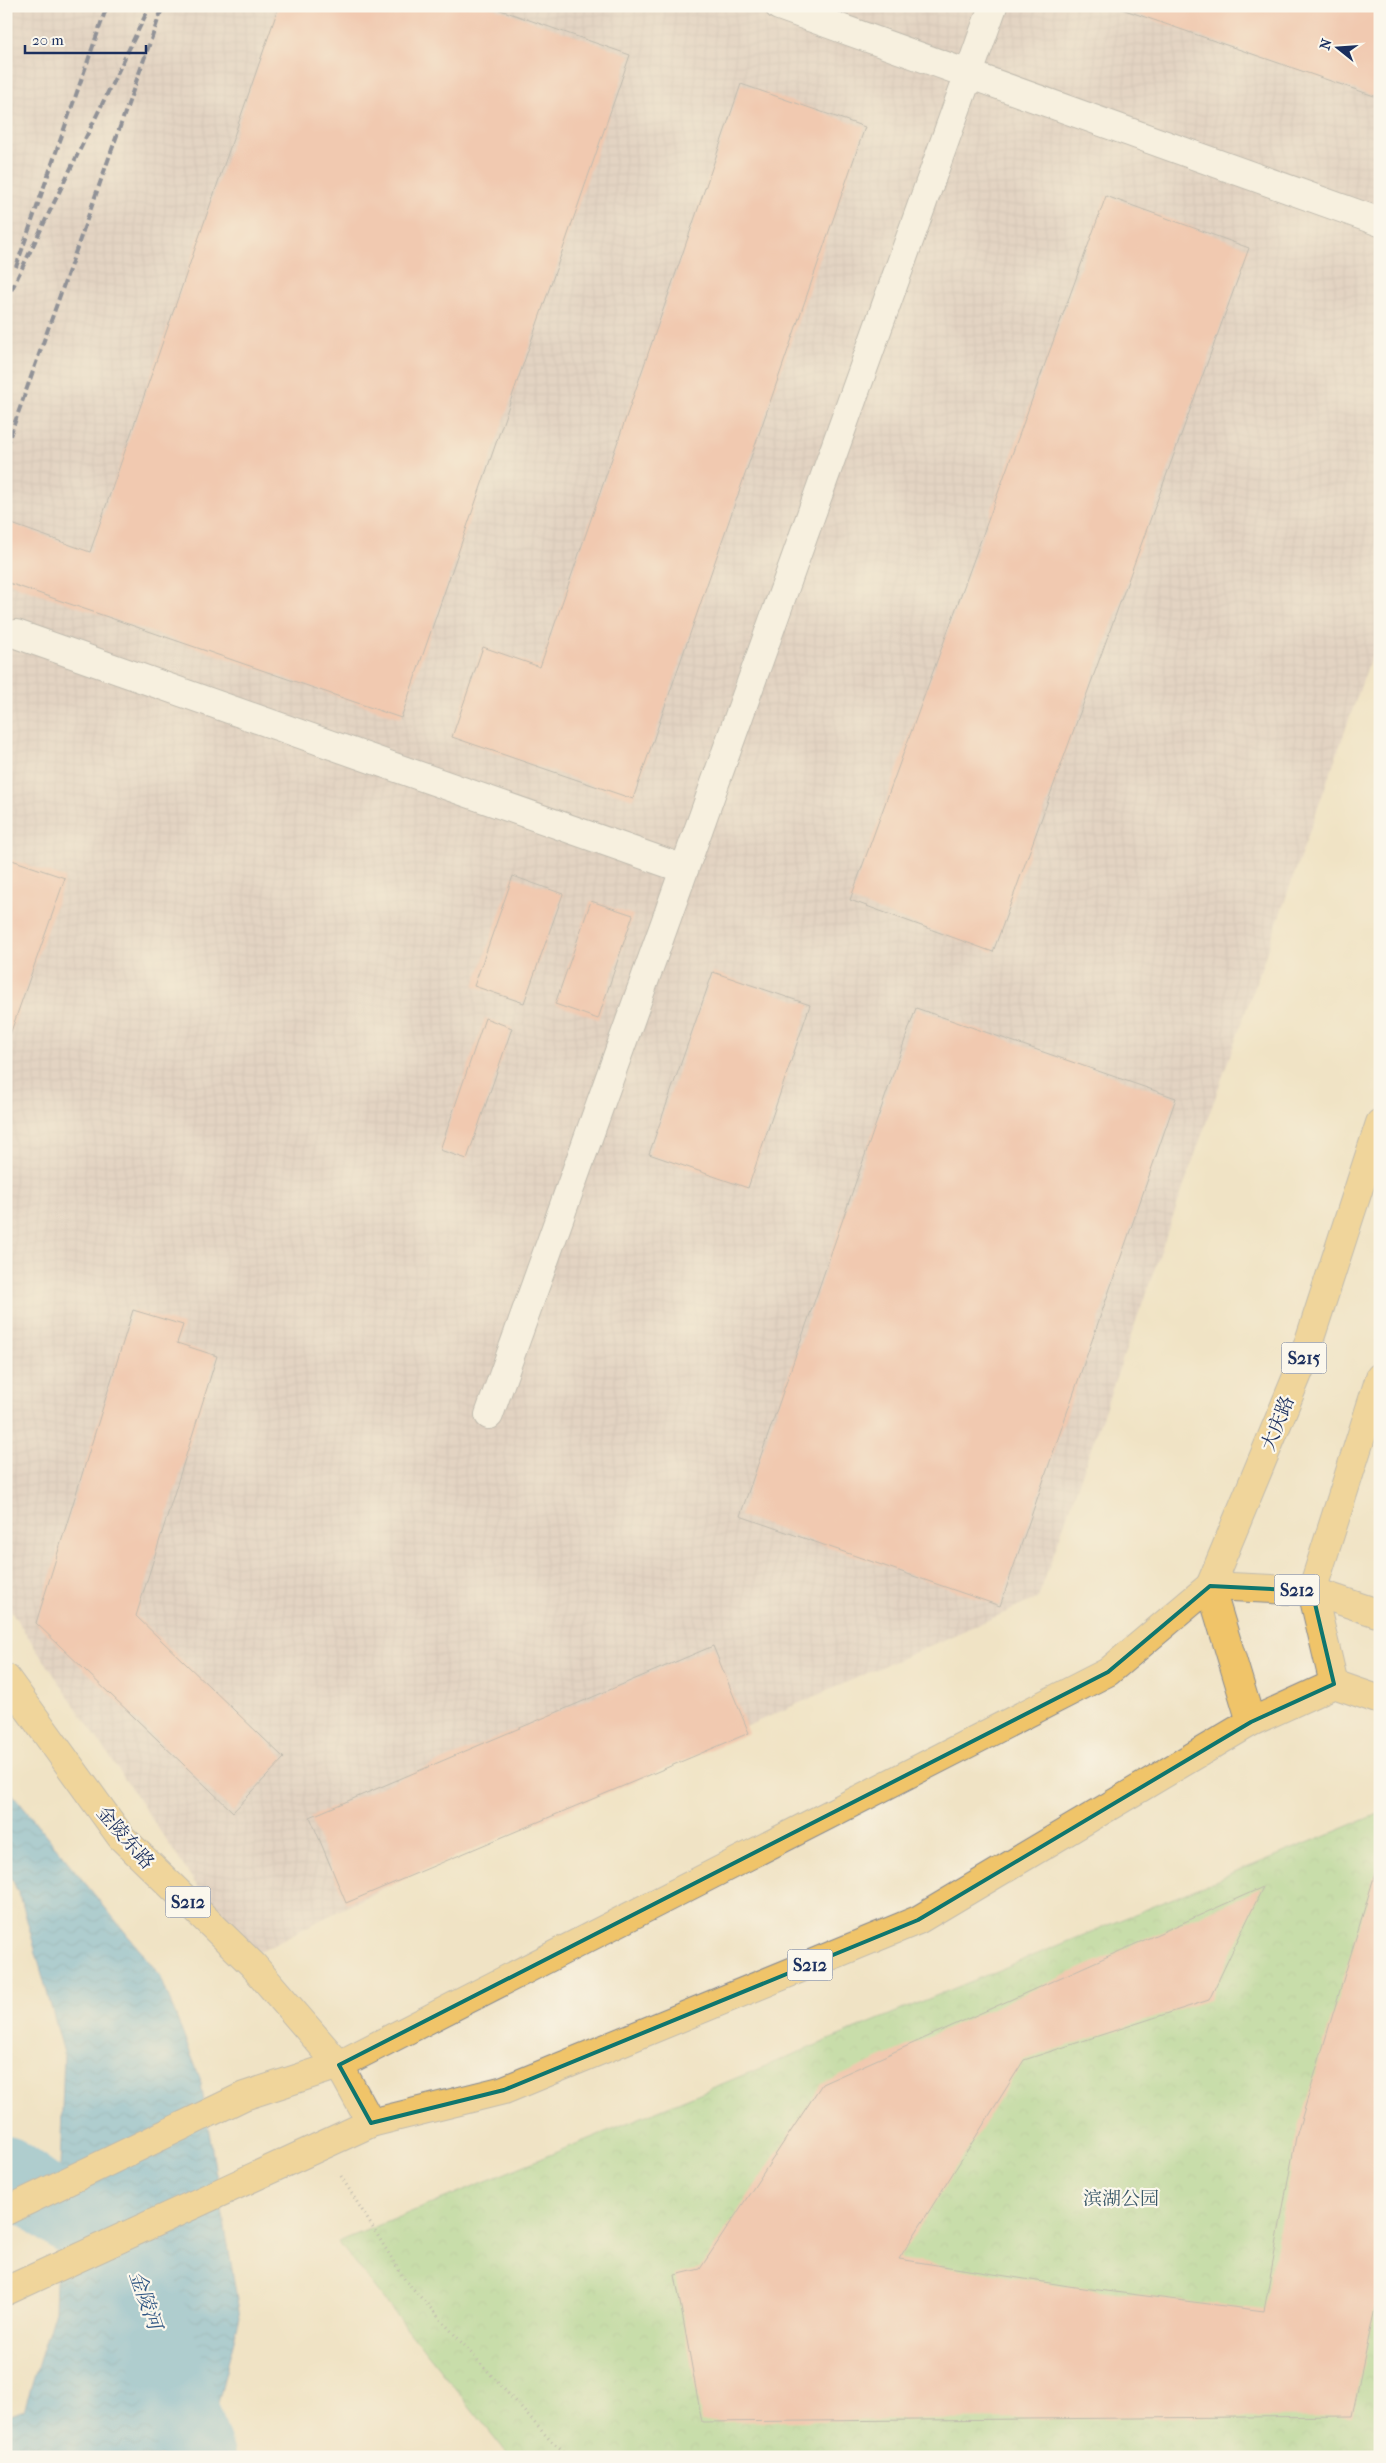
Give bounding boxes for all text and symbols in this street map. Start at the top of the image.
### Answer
scale bar [25,22,146,54]
north arrow [1314,22,1364,72]
text: 20 m [32,31,64,49]
text: N [1316,36,1336,52]
road number: S215 [1282,1342,1326,1374]
street label: 大庆路 [1257,1393,1299,1454]
road number: S212 [1274,1574,1320,1606]
street label: 金陵东路 [92,1802,158,1874]
road number: S212 [166,1886,210,1918]
road number: S212 [788,1950,832,1980]
park label: 滨湖公园 [1083,2188,1159,2210]
water label: 金陵河 [125,2268,167,2335]

